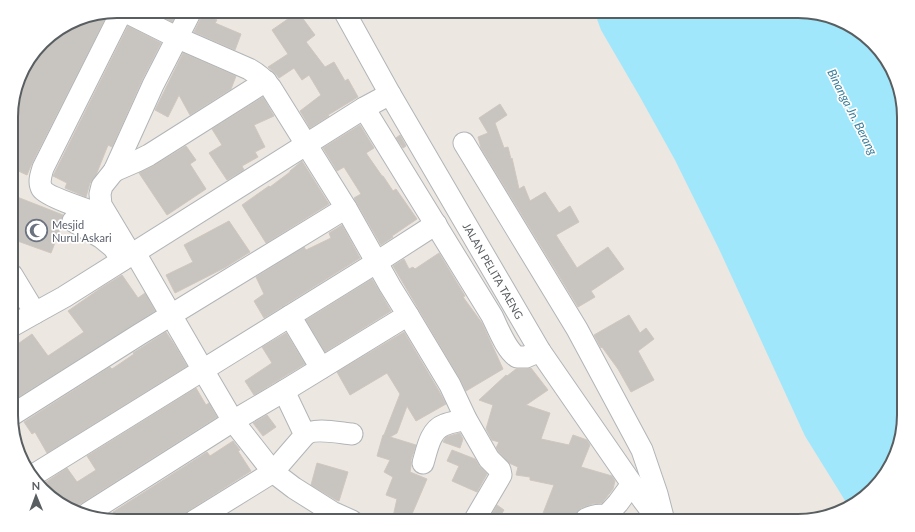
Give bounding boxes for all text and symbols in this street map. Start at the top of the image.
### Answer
water label: Binanga Jn. Berang [824,66,881,158]
mosque icon: Mesjid Nurul Askari [23,218,49,244]
place label: Mesjid Nurul Askari [52,218,112,244]
street label: JALAN PELITA TAENG [460,220,526,321]
north arrow [16,476,56,516]
text: N [31,479,40,492]

